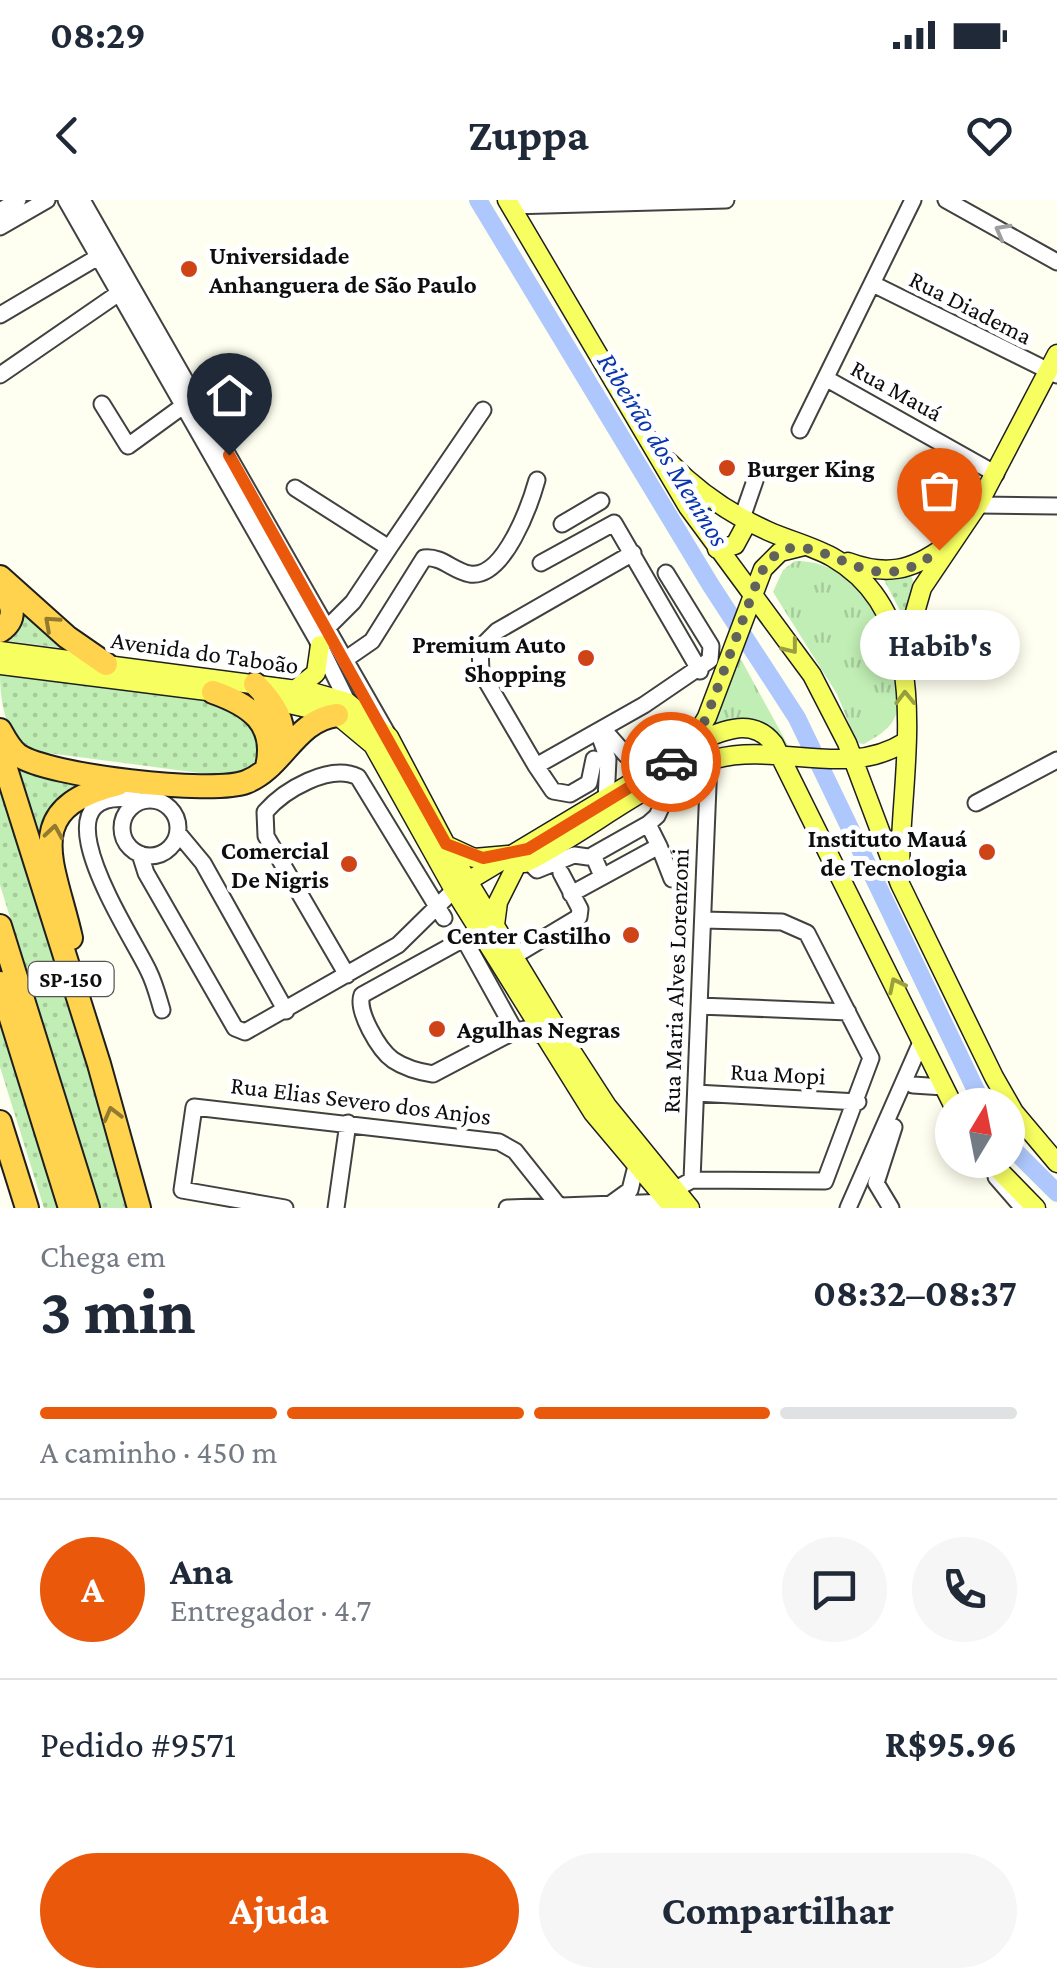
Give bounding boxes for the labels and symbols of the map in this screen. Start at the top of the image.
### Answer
one-way arrow [994,223,1012,243]
place label: Universidade Anhanguera de São Paulo [208,242,477,298]
marker: Universidade Anhanguera de São Paulo [178,258,200,280]
street label: Rua Diadema [905,265,1037,350]
water label: Ribeirão dos Meninos [591,347,736,552]
pin [187,353,272,456]
street label: Rua Mauá [846,354,947,427]
pin [897,448,982,551]
place label: Burger King [747,455,875,482]
marker: Burger King [716,457,738,479]
callout: Habib's [859,610,1019,680]
one-way arrow [45,617,63,635]
street label: Avenida do Taboão [109,626,300,679]
place label: Premium Auto Shopping [412,631,566,687]
one-way arrow [779,635,797,653]
marker: Premium Auto Shopping [575,647,597,669]
one-way arrow [895,690,916,706]
courier [621,712,721,812]
one-way arrow [43,824,64,840]
place label: Instituto Mauá de Tecnologia [808,825,968,881]
place label: Comercial De Nigris [221,837,329,893]
marker: Instituto Mauá de Tecnologia [976,841,998,863]
street label: Rua Maria Alves Lorenzoni [657,848,694,1114]
marker: Comercial De Nigris [338,853,360,875]
place label: Center Castilho [446,922,611,949]
marker: Center Castilho [620,924,642,946]
road number: SP-150 [28,962,114,996]
one-way arrow [889,977,909,995]
place label: Agulhas Negras [456,1016,620,1043]
marker: Agulhas Negras [426,1018,448,1040]
street label: Rua Mopi [729,1058,827,1090]
street label: Rua Elias Severo dos Anjos [229,1071,493,1131]
north arrow [935,1088,1025,1178]
one-way arrow [103,1106,124,1123]

